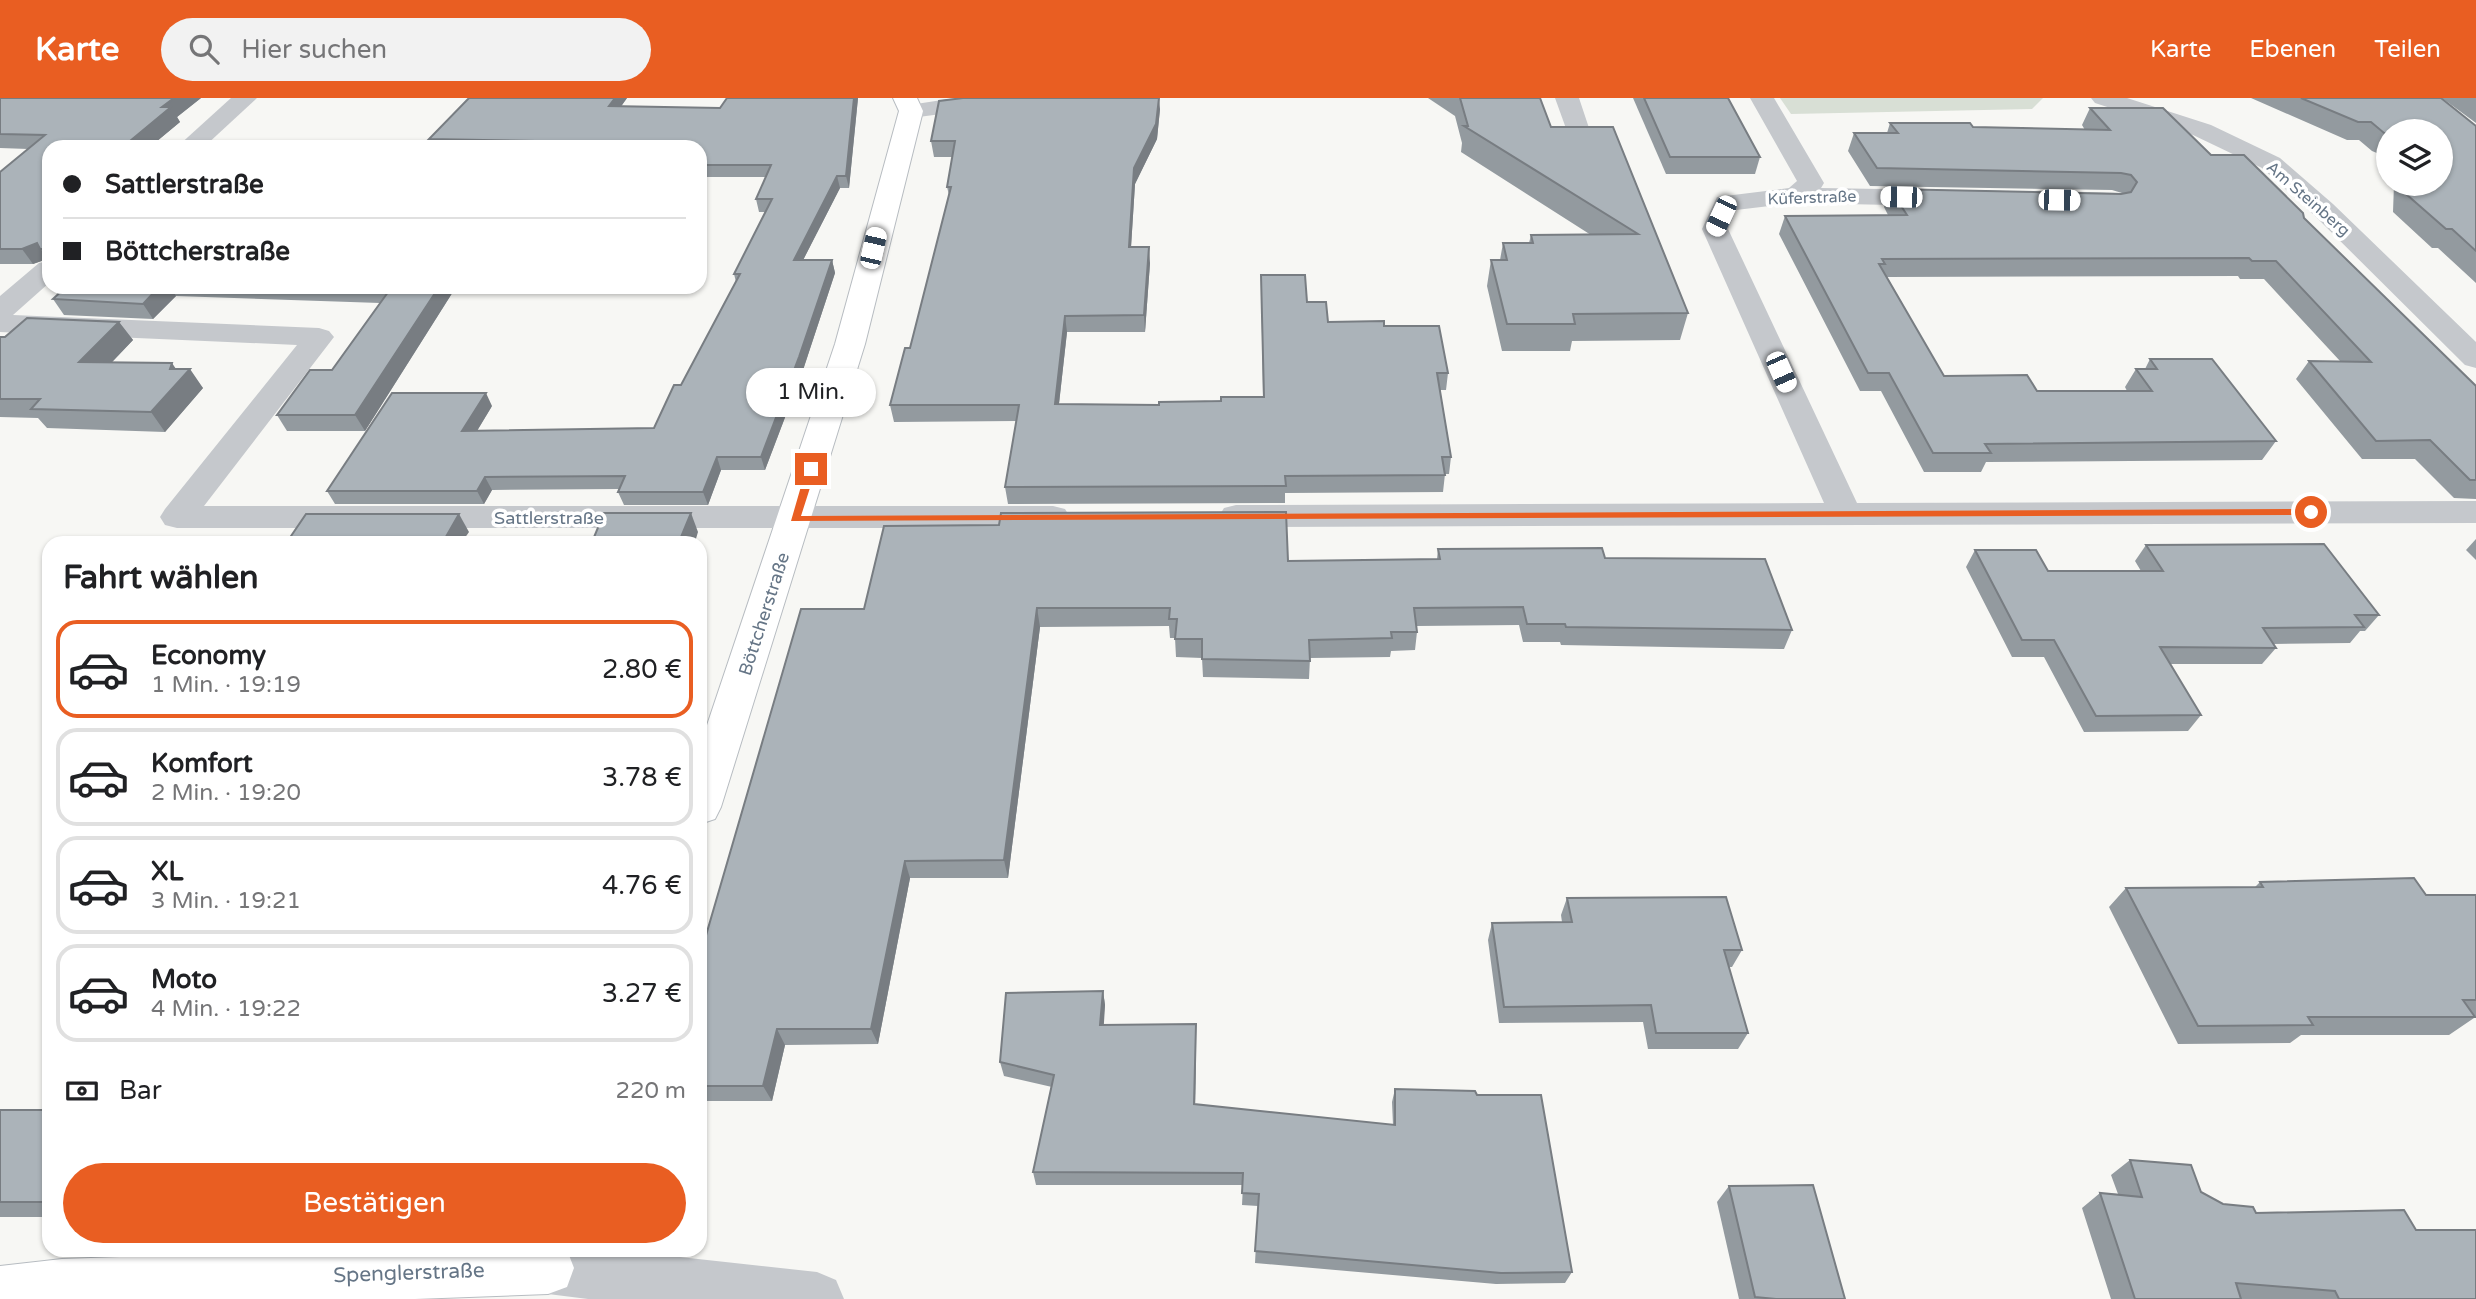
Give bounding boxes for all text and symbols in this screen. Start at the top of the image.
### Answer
search box [161,18,651,81]
text: Karte [35,30,119,69]
icon: search [185,30,223,68]
text: Hier suchen [241,34,387,65]
text: Karte [2150,35,2211,64]
text: Ebenen [2249,35,2336,64]
text: Teilen [2374,35,2441,64]
map controls [2376,119,2453,196]
button: layers [2376,119,2453,196]
street label: Am Steinberg [2262,157,2354,241]
text: Sattlerstraße [105,169,264,200]
street label: Küferstraße [1767,186,1857,210]
car [1880,186,1923,208]
car [2038,189,2081,211]
car [1703,193,1740,239]
car [859,225,888,271]
text: Böttcherstraße [105,236,290,267]
car [1763,349,1800,395]
callout: 1 Min. [746,368,876,416]
text: 1 Min. [777,378,845,406]
route end [795,453,827,485]
route start [2295,496,2327,528]
street label: Sattlerstraße [494,507,604,529]
street label: Böttcherstraße [734,550,794,678]
text: Fahrt wählen [63,559,259,597]
icon: car [67,638,130,701]
text: Economy [151,640,266,671]
text: 2.80 € [602,654,682,685]
text: 1 Min. · 19:19 [151,671,301,699]
icon: car [67,746,130,809]
text: Komfort [151,748,253,779]
text: 3.78 € [602,762,682,793]
text: 2 Min. · 19:20 [151,779,301,807]
icon: car [67,854,130,917]
text: XL [151,856,183,887]
text: 4.76 € [602,870,682,901]
text: 3 Min. · 19:21 [151,887,301,915]
icon: car [67,962,130,1025]
text: Moto [151,964,217,995]
text: 3.27 € [602,978,682,1009]
text: 4 Min. · 19:22 [151,995,301,1023]
icon: cash [63,1072,101,1110]
text: Bar [119,1075,162,1106]
text: 220 m [616,1077,686,1105]
button: Bestätigen [63,1163,686,1243]
street label: Spenglerstraße [333,1258,485,1288]

